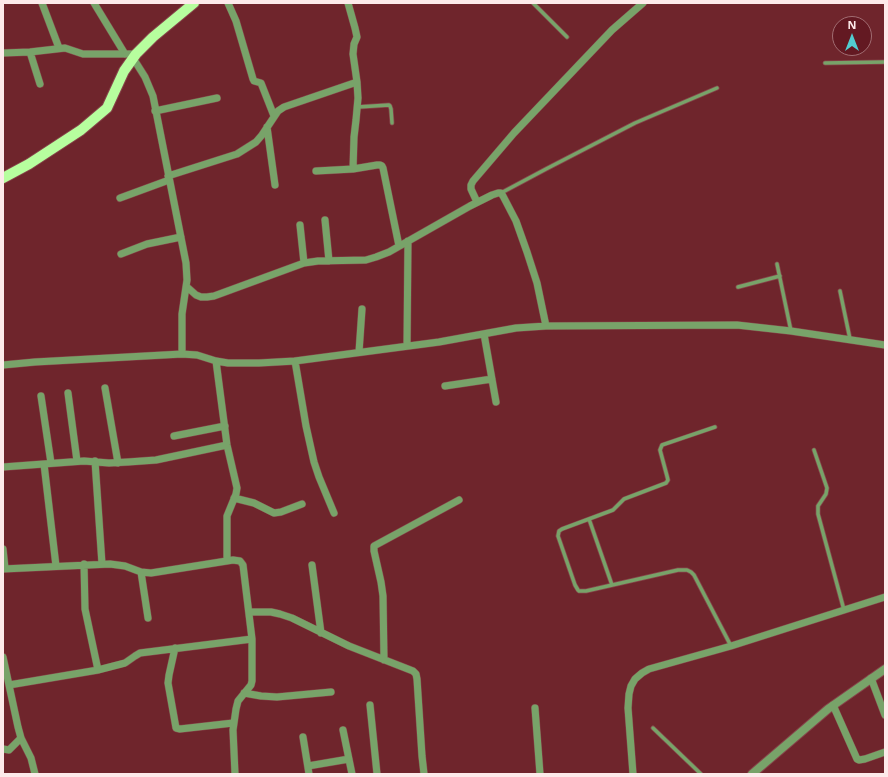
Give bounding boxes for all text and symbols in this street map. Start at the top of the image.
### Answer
north arrow [832,16,872,56]
text: N [848,17,856,32]

